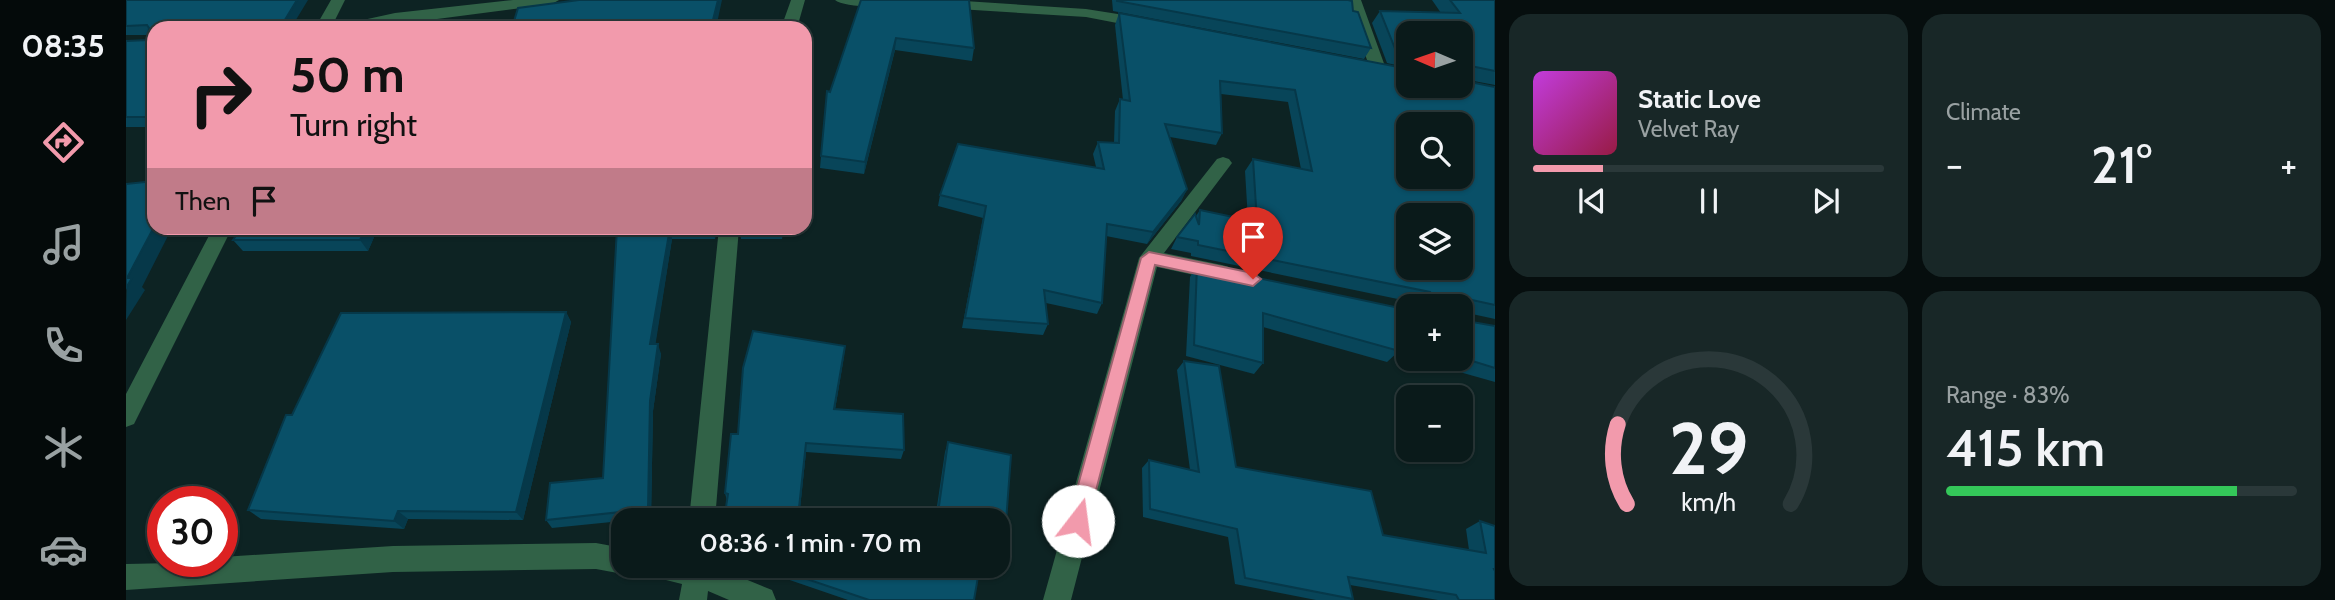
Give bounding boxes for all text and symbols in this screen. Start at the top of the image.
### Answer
north arrow [1396,21,1474,98]
map controls [1396,21,1473,462]
text: 08:35 [21,26,105,65]
text: 50 m [290,45,405,104]
icon: right [175,49,266,140]
text: Static Love [1638,83,1761,115]
text: Climate [1946,98,2021,126]
text: Turn right [290,105,417,144]
button: search [1396,112,1473,189]
text: Velvet Ray [1638,115,1739,143]
icon: directions [39,118,88,167]
text: 21° [2091,133,2152,196]
text: − [1946,141,1963,188]
text: + [2280,141,2297,188]
icon: arrive [245,182,283,220]
icon: previous [1573,182,1611,220]
icon: pause [1690,182,1728,220]
icon: next [1807,182,1845,220]
text: Then [175,185,231,217]
button: layers [1396,203,1473,280]
pin [1223,207,1283,279]
icon: arrive [1234,218,1272,256]
icon: music [39,220,88,269]
button: + [1396,294,1473,371]
icon: phone [39,321,88,370]
text: Range · 83% [1946,381,2070,409]
button: − [1396,385,1473,462]
text: 29 [1669,405,1748,493]
text: 415 km [1946,416,2105,479]
icon: climate [39,423,88,472]
position arrow [1041,484,1115,558]
speed limit sign: 30 [147,486,238,577]
text: km/h [1681,487,1736,517]
icon: car [39,525,88,574]
text: 08:36 · 1 min · 70 m [700,527,921,559]

